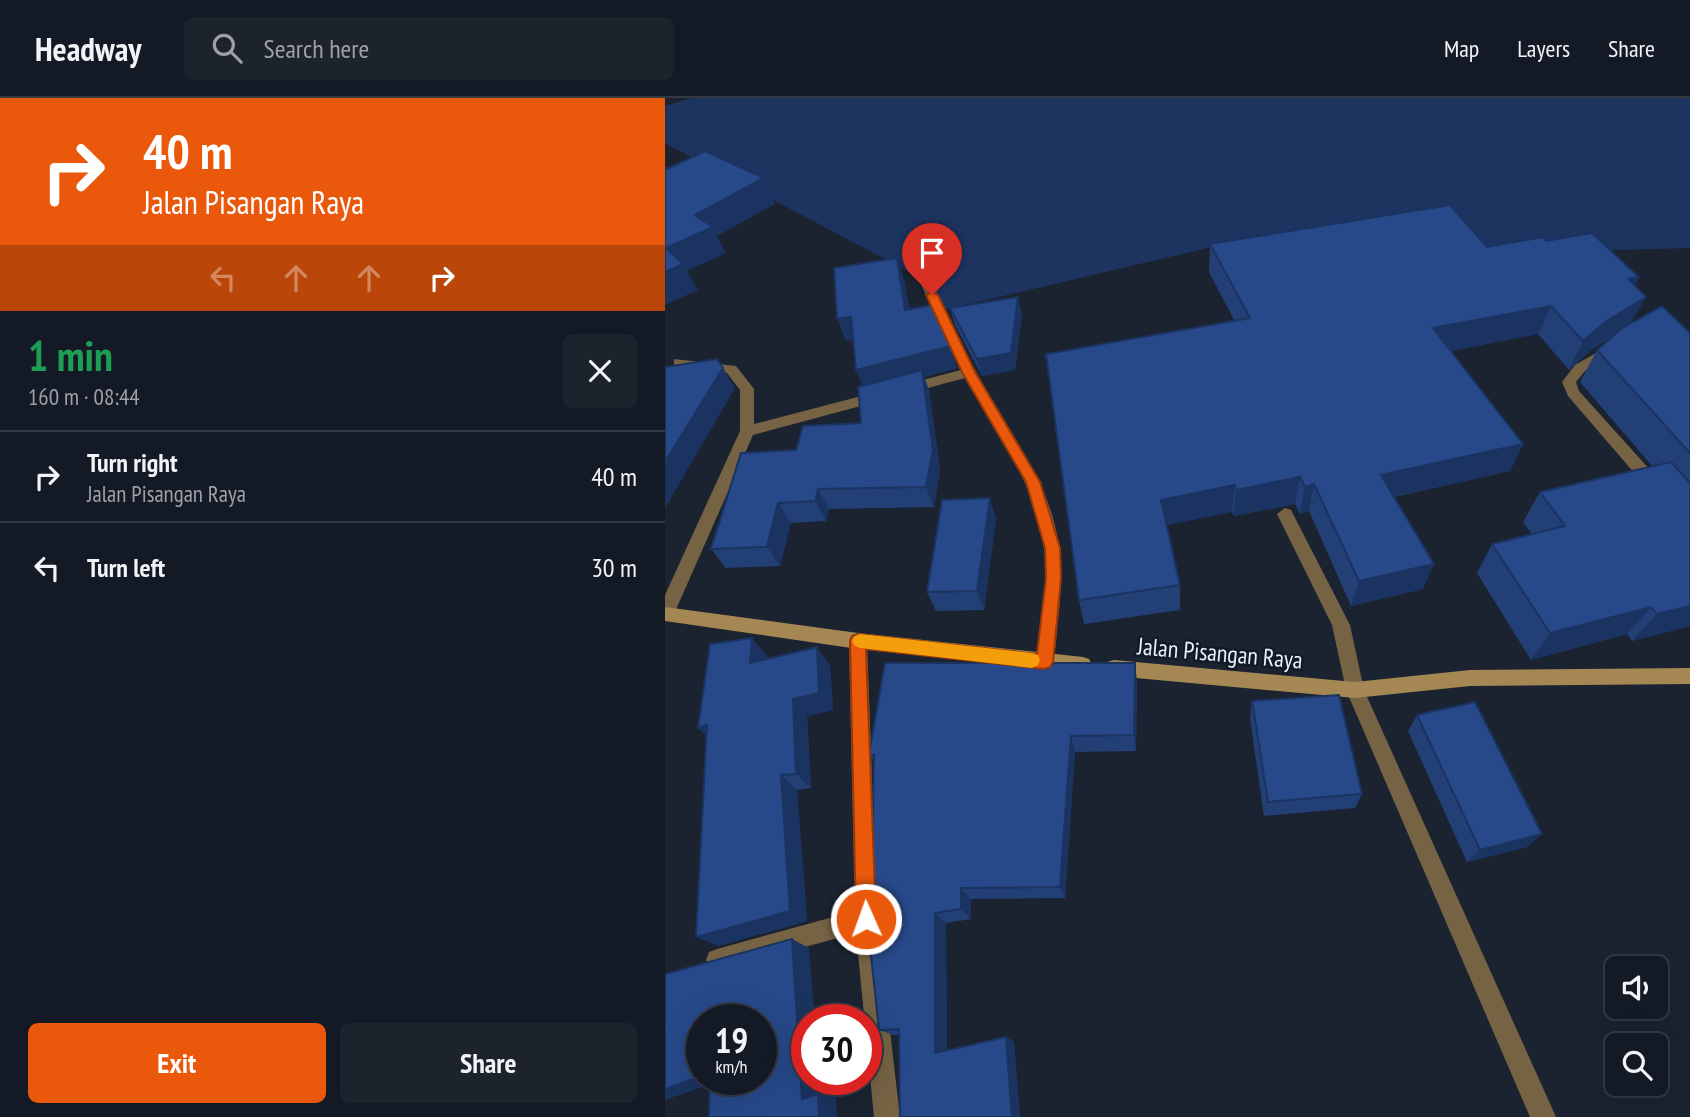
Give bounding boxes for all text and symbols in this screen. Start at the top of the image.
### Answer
search box [184,17,674,80]
text: Headway [35,27,142,70]
icon: search [208,29,246,67]
text: Search here [264,32,369,65]
text: Map [1444,33,1479,64]
text: Layers [1517,33,1570,64]
text: Share [1608,33,1655,64]
text: 40 m [143,119,232,183]
icon: right [28,126,119,217]
text: Jalan Pisangan Raya [143,181,364,223]
pin [902,223,962,295]
icon: arrive [913,234,951,272]
icon: left [204,259,242,297]
icon: ahead [277,259,315,297]
icon: ahead [350,259,388,297]
icon: right [423,259,461,297]
text: 1 min [28,328,113,383]
button: close [563,334,637,408]
text: 160 m · 08:44 [28,382,140,411]
text: Turn right [87,446,178,479]
icon: right [28,458,66,496]
text: 40 m [591,460,637,493]
text: Jalan Pisangan Raya [87,479,246,508]
icon: left [28,549,66,587]
text: Turn left [87,551,165,584]
text: 30 m [591,551,637,584]
street label: Jalan Pisangan Raya [1135,630,1304,676]
position arrow [829,882,903,956]
map controls [1605,956,1668,1096]
button: sound [1605,956,1668,1019]
speed limit sign: 30 [791,1004,882,1095]
text: 19 [715,1017,748,1063]
button: Exit [28,1023,326,1103]
button: Share [340,1023,637,1103]
button: search [1605,1033,1668,1096]
text: km/h [716,1055,747,1078]

